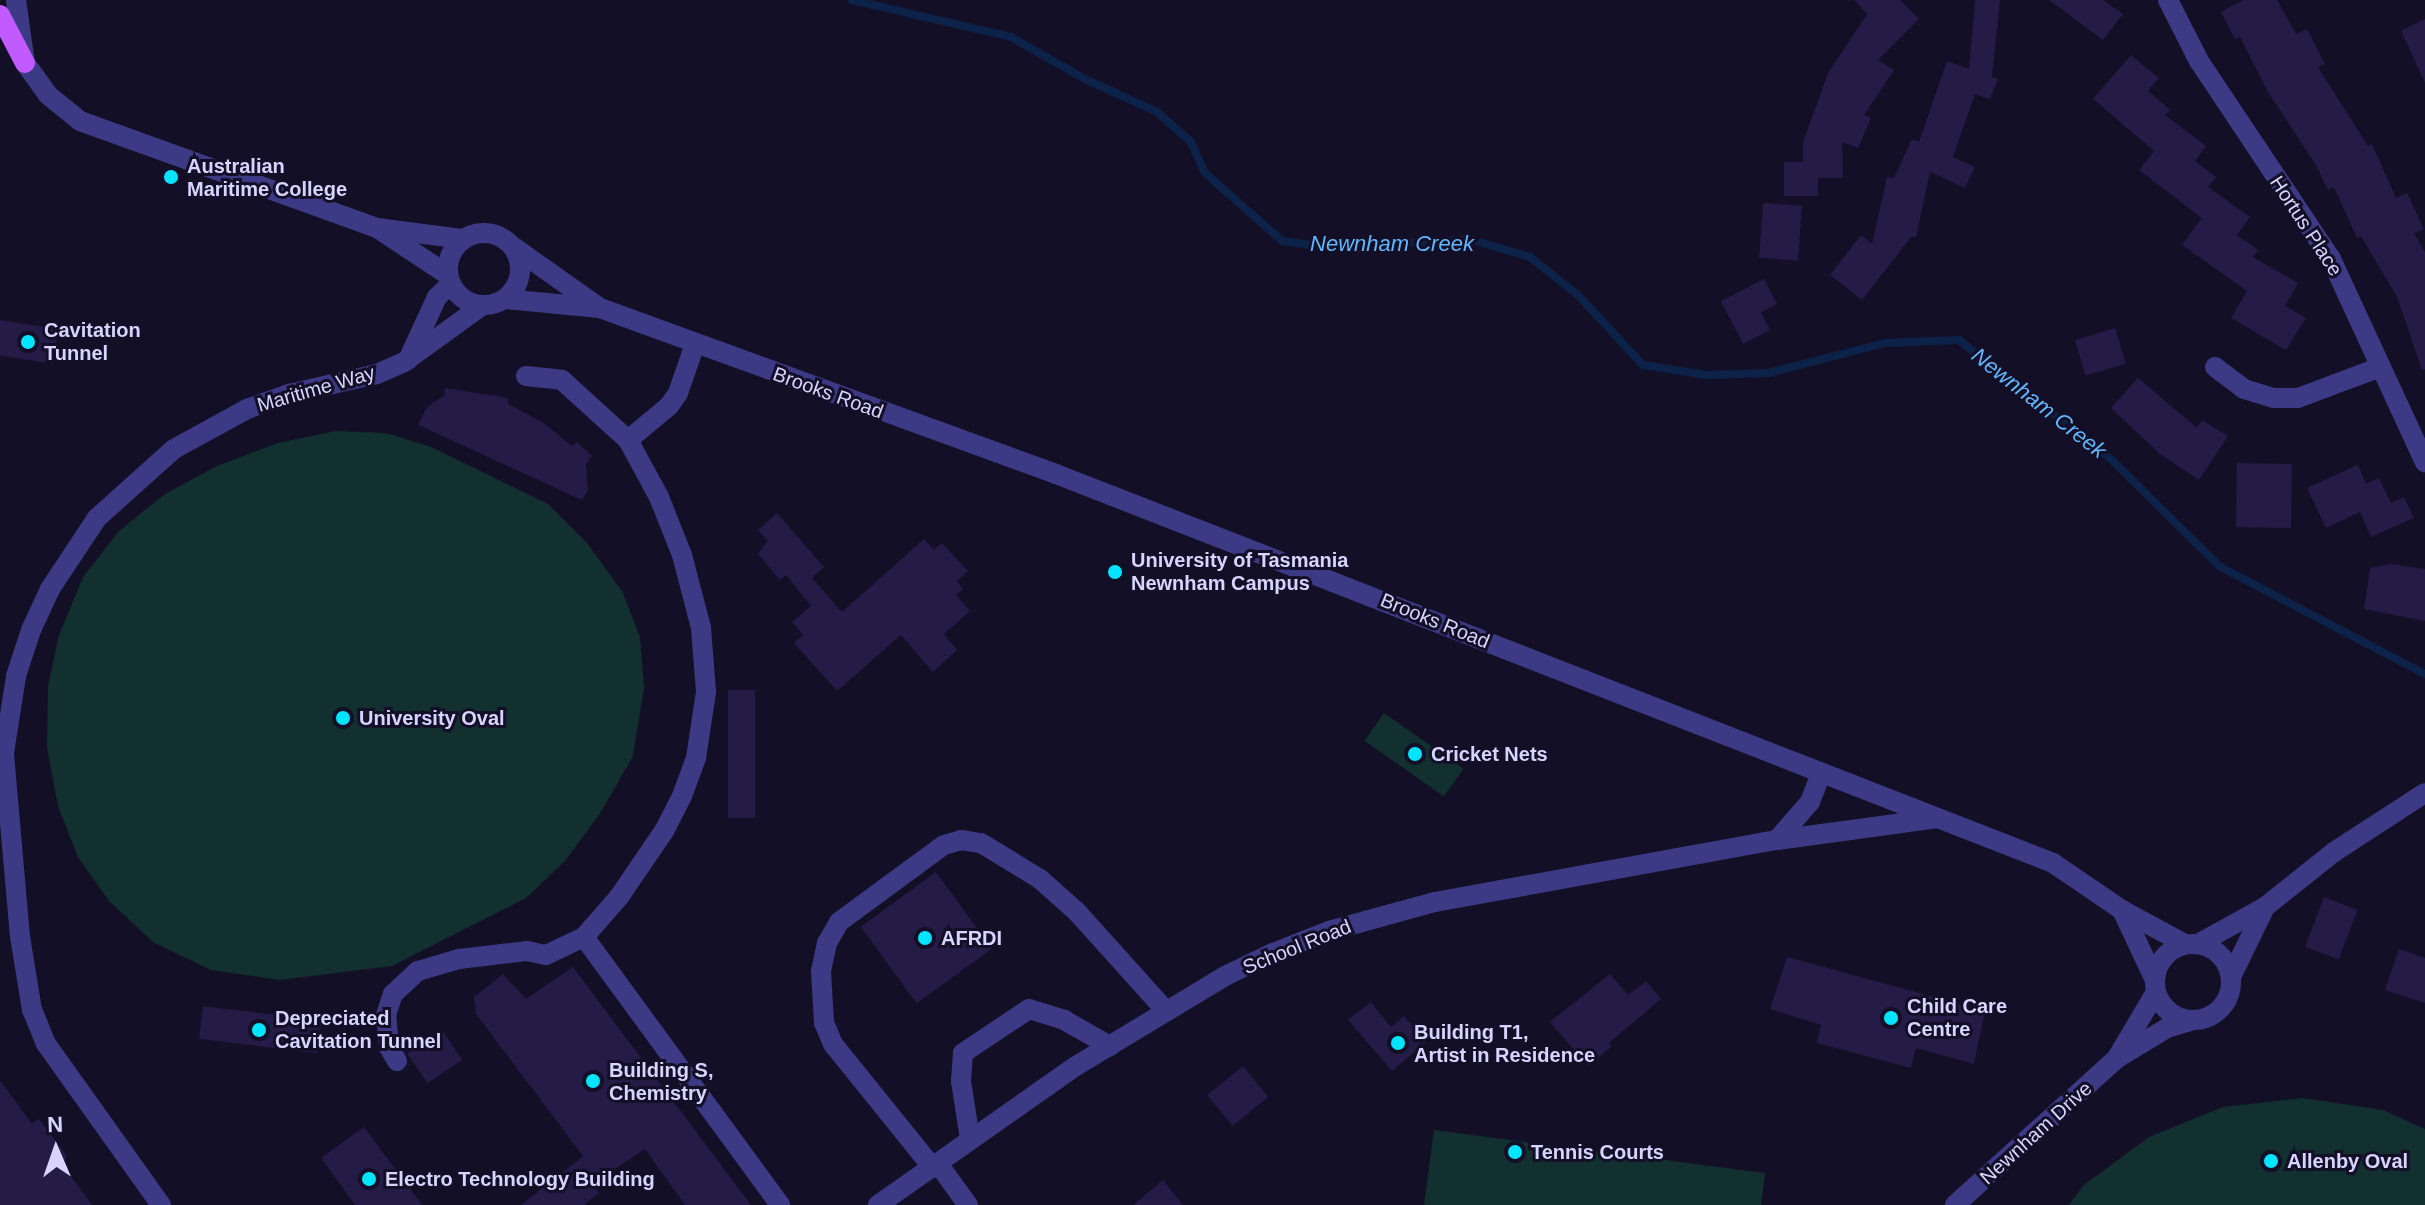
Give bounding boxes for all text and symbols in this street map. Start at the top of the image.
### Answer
place label: Australian Maritime College [187,154,347,201]
marker: Australian Maritime College [162,168,180,186]
street label: Hortus Place [2265,171,2347,281]
water label: Newnham Creek [1310,231,1474,257]
place label: Cavitation Tunnel [44,318,141,365]
marker: Cavitation Tunnel [19,333,37,351]
water label: Newnham Creek [1966,342,2112,464]
street label: Maritime Way [254,361,378,417]
street label: Brooks Road [770,362,886,424]
place label: University of Tasmania Newnham Campus [1131,548,1348,595]
marker: University of Tasmania Newnham Campus [1106,563,1124,581]
street label: Brooks Road [1377,588,1493,654]
place label: University Oval [359,706,505,730]
marker: University Oval [334,709,352,727]
place label: Cricket Nets [1431,742,1548,766]
marker: Cricket Nets [1406,745,1424,763]
street label: School Road [1239,914,1355,980]
place label: AFRDI [941,926,1002,950]
marker: AFRDI [916,929,934,947]
place label: Child Care Centre [1907,994,2007,1041]
place label: Depreciated Cavitation Tunnel [275,1006,441,1053]
marker: Child Care Centre [1882,1009,1900,1027]
place label: Building T1, Artist in Residence [1414,1020,1595,1067]
marker: Depreciated Cavitation Tunnel [250,1021,268,1039]
marker: Building T1, Artist in Residence [1389,1034,1407,1052]
place label: Building S, Chemistry [609,1058,713,1105]
marker: Building S, Chemistry [584,1072,602,1090]
street label: Newnham Drive [1975,1076,2097,1190]
north arrow [16,1109,96,1189]
text: N [47,1112,64,1137]
place label: Tennis Courts [1531,1140,1664,1164]
marker: Tennis Courts [1506,1143,1524,1161]
place label: Allenby Oval [2287,1149,2408,1173]
marker: Allenby Oval [2262,1152,2280,1170]
place label: Electro Technology Building [385,1167,655,1191]
marker: Electro Technology Building [360,1170,378,1188]

